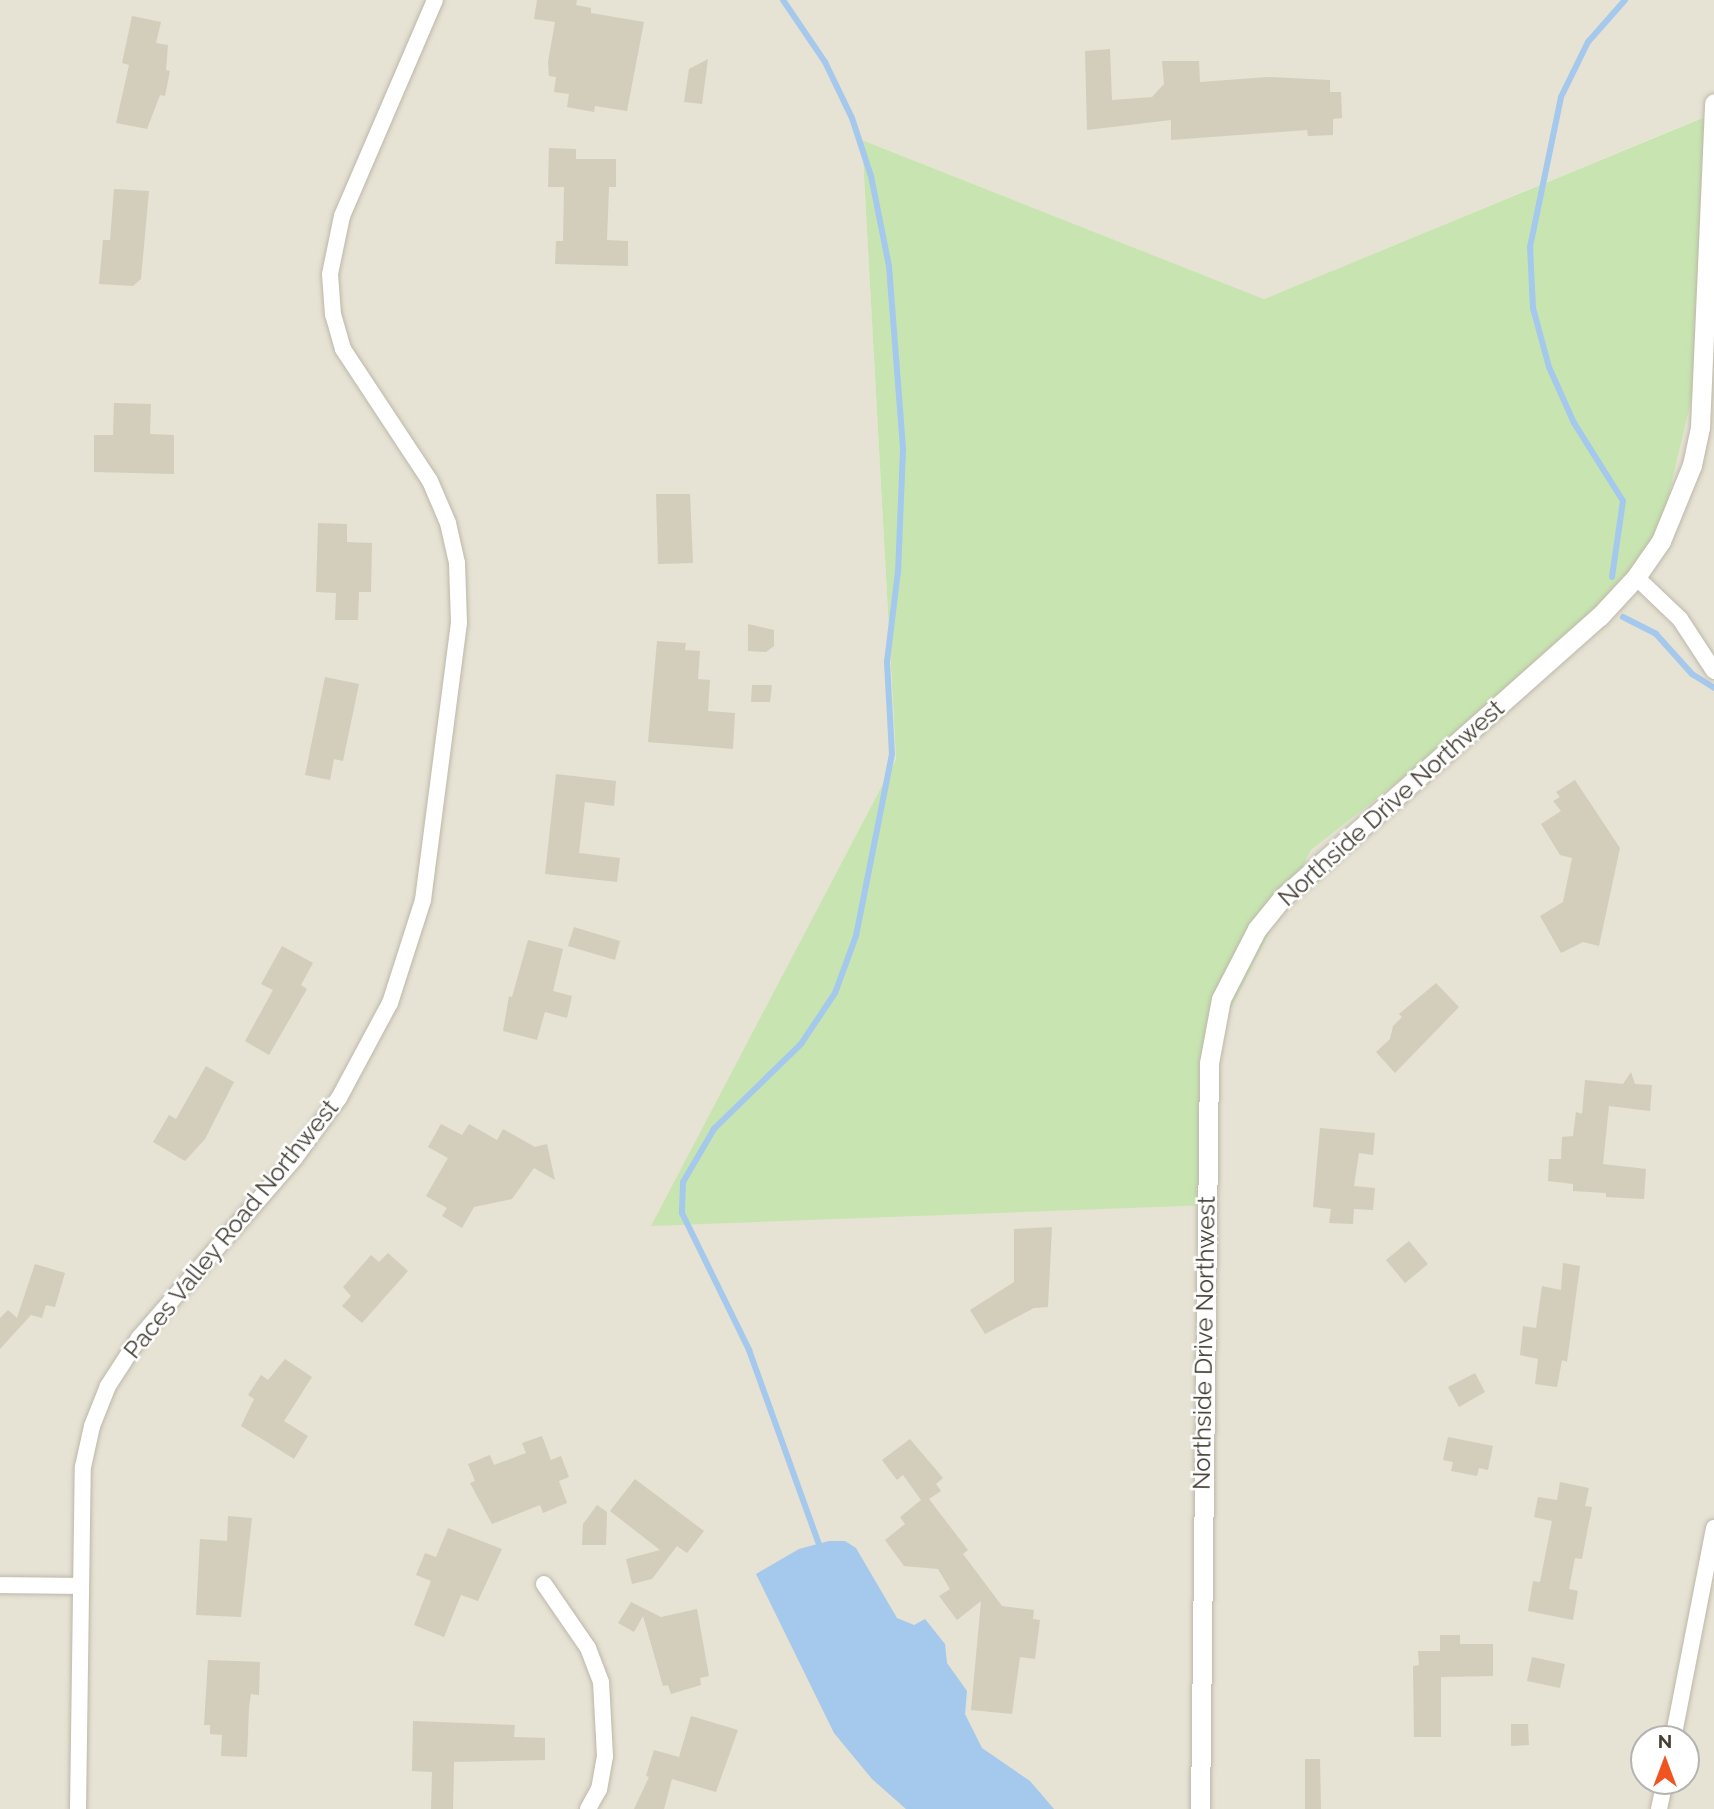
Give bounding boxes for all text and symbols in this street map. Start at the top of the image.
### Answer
street label: Northside Drive Northwest [1272,694,1510,912]
street label: Paces Valley Road Northwest [117,1093,345,1365]
street label: Northside Drive Northwest [1187,1196,1221,1490]
north arrow [1630,1725,1700,1795]
text: N [1658,1730,1672,1752]

